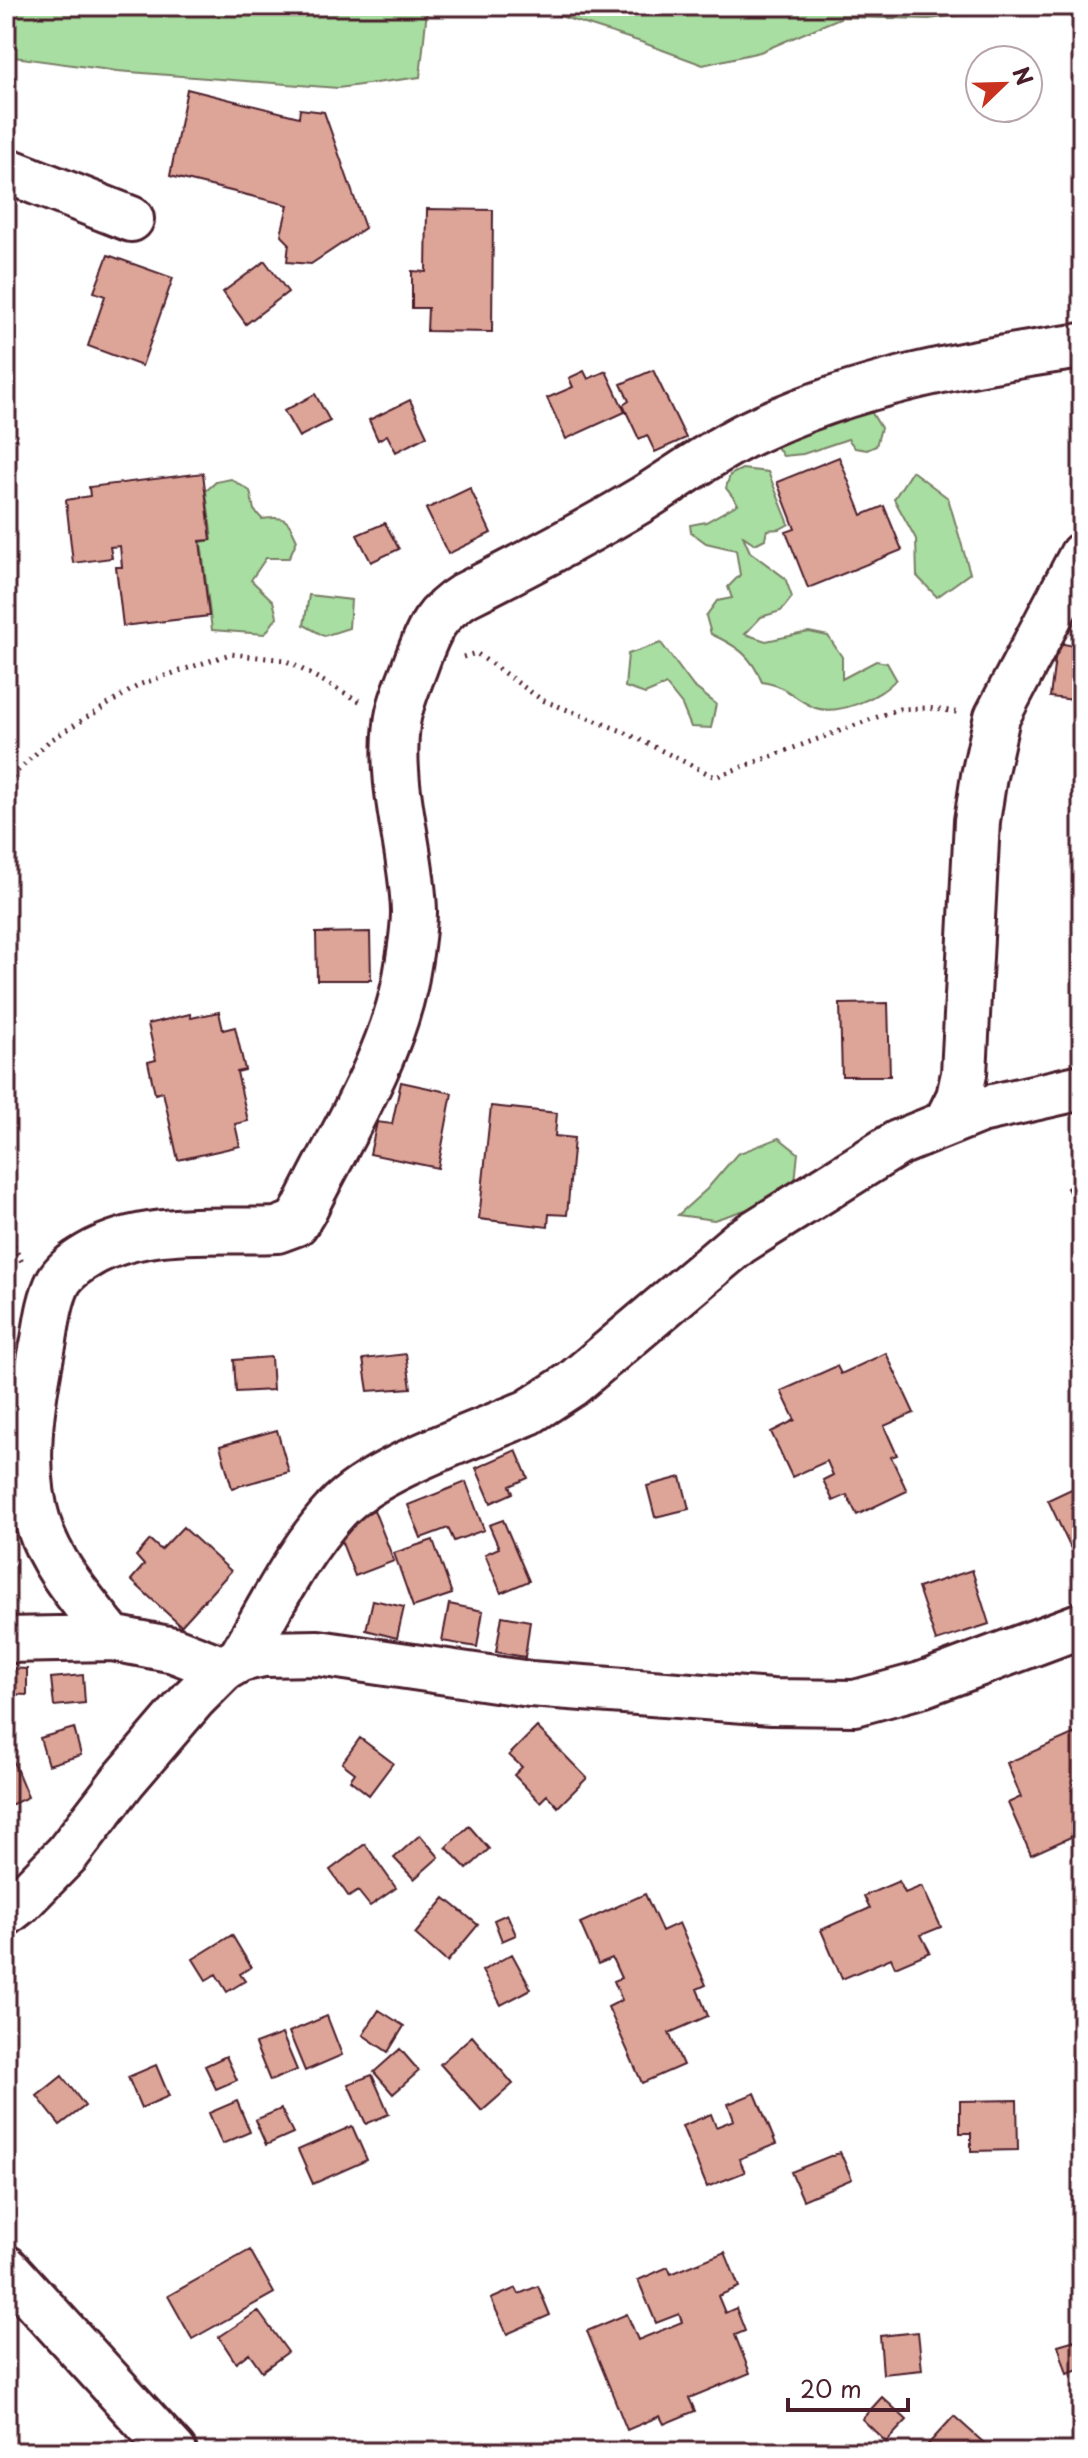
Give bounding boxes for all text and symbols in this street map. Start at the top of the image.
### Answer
north arrow [964,44,1044,124]
text: N [1005,61,1042,90]
scale bar [788,2362,908,2412]
text: 20 m [800,2370,862,2406]

